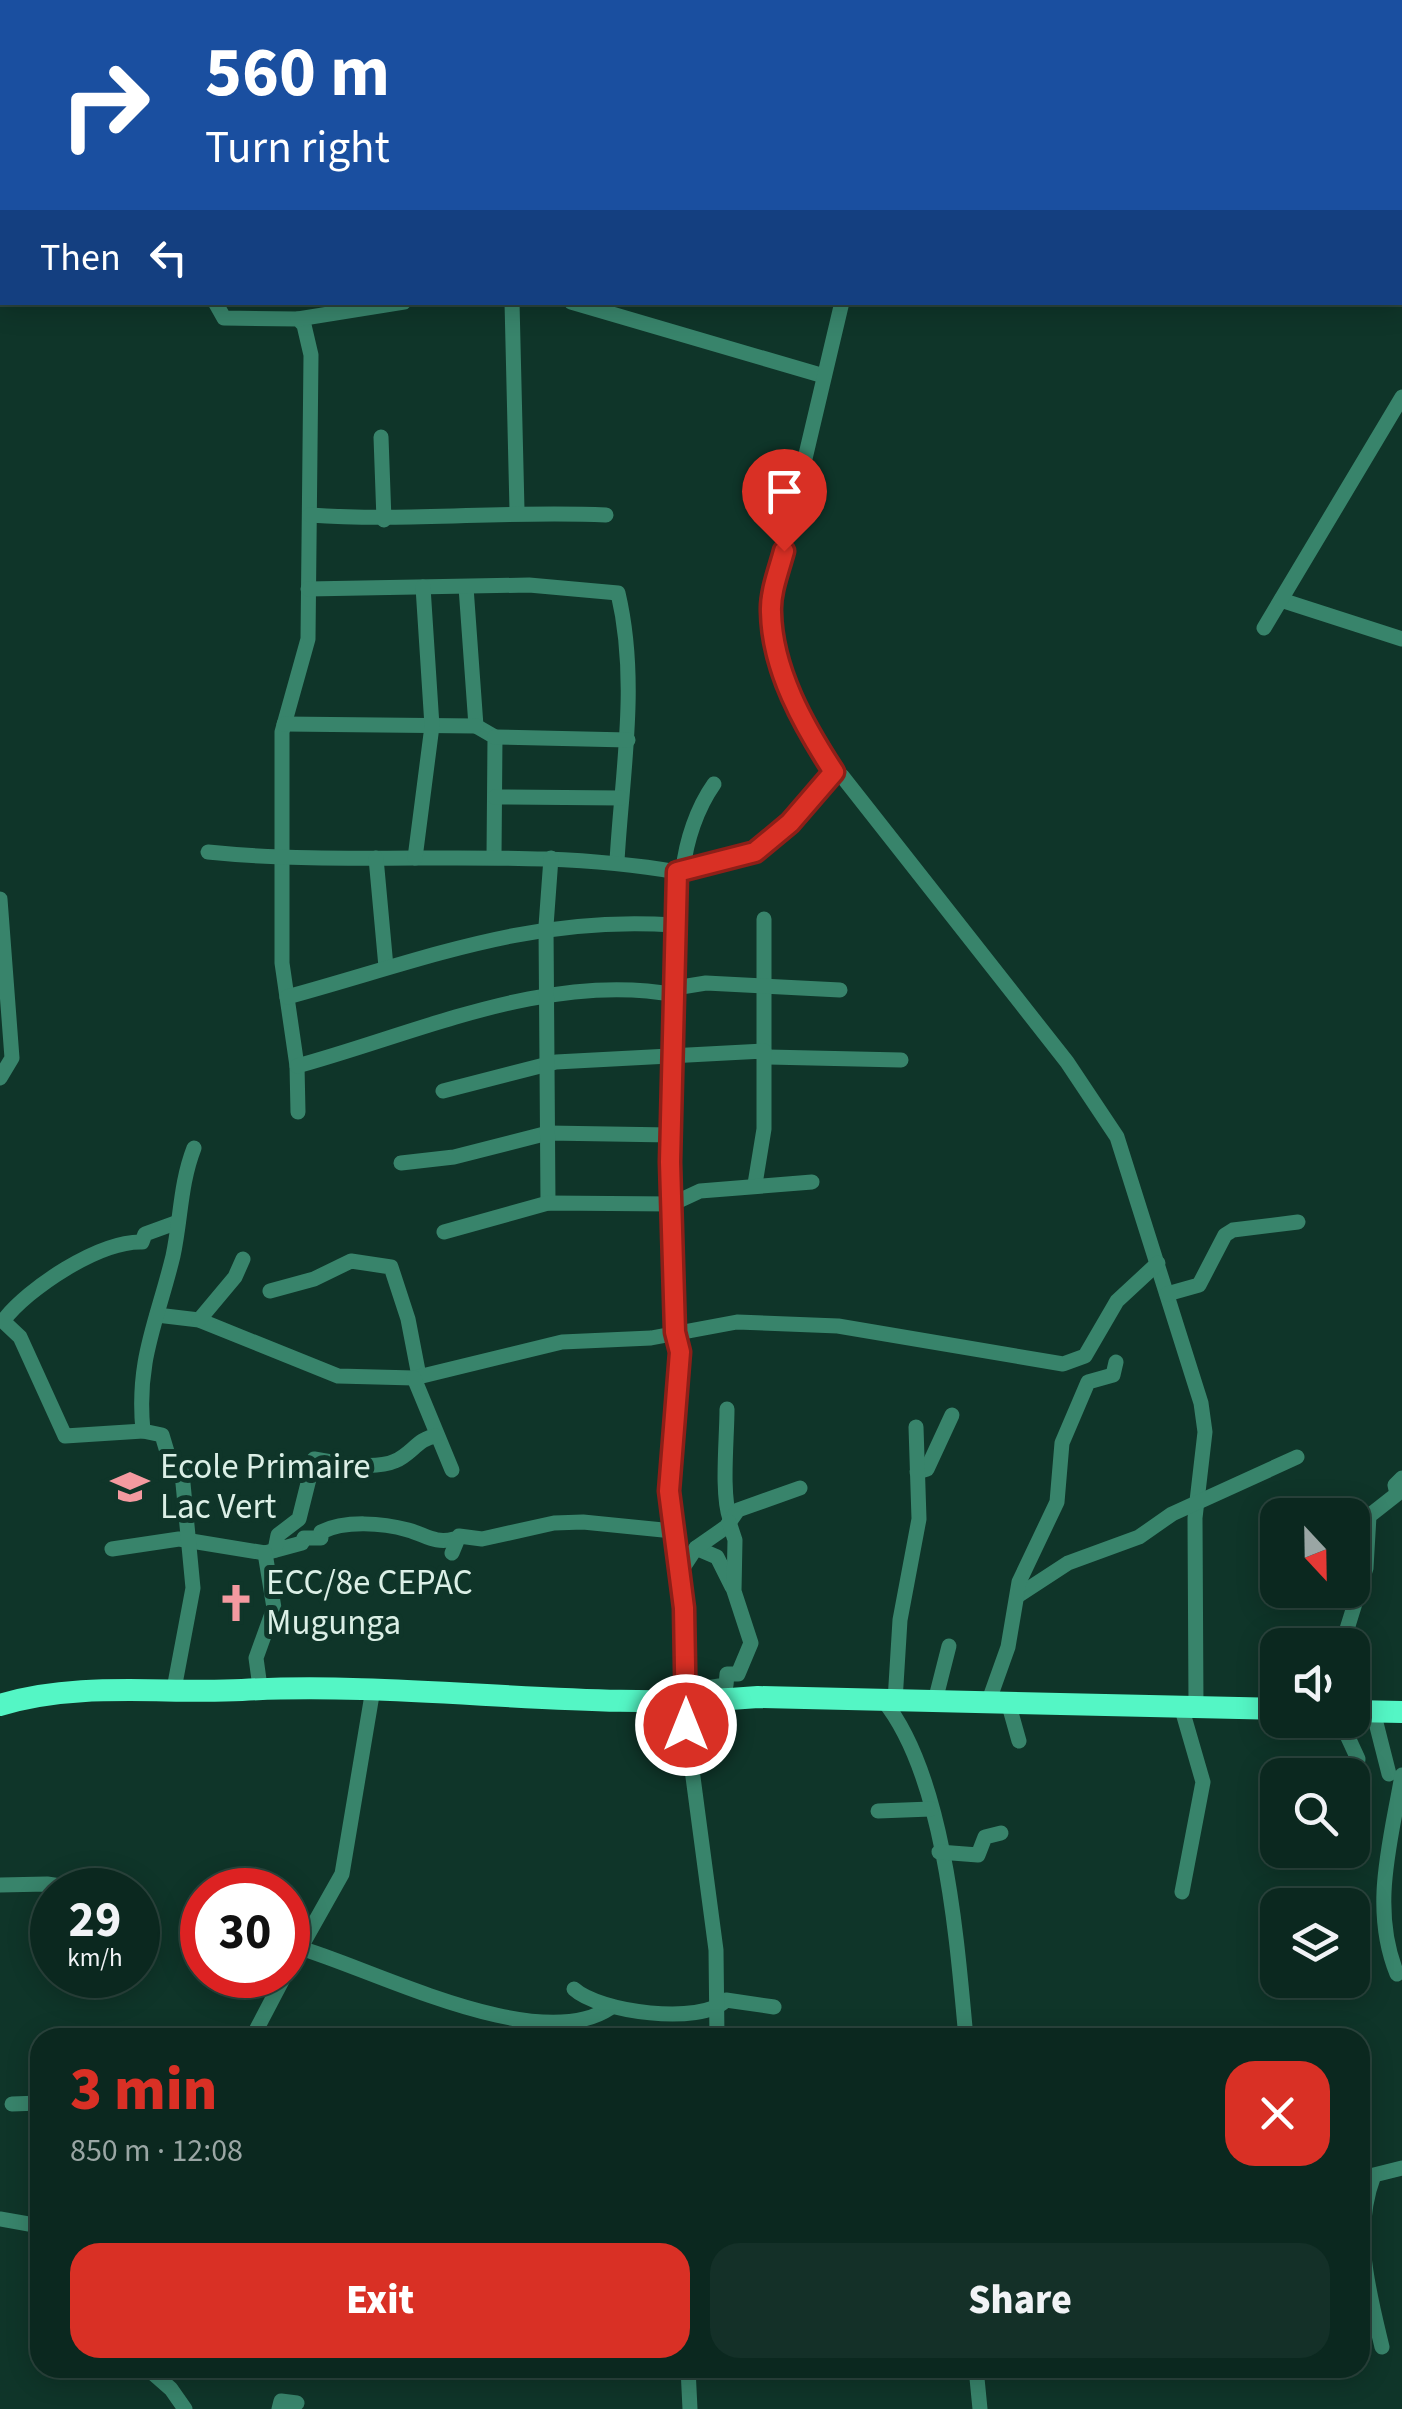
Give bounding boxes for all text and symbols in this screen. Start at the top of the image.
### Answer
text: 560 m [205,23,390,123]
icon: right [40,40,170,170]
text: Turn right [205,116,390,180]
icon: left [141,230,196,285]
text: Then [40,231,121,285]
pin [742,449,827,552]
icon: arrive [757,464,812,519]
place label: Ecole Primaire Lac Vert [160,1442,371,1532]
school or university icon: Ecole Primaire Lac Vert [109,1466,151,1508]
north arrow [1260,1498,1370,1608]
map controls [1260,1498,1370,1998]
place label: ECC/8e CEPAC Mugunga [266,1558,473,1648]
church icon: ECC/8e CEPAC Mugunga [215,1582,257,1624]
button: sound [1260,1628,1370,1738]
position arrow [634,1673,738,1777]
button: search [1260,1758,1370,1868]
speed limit sign: 30 [180,1868,310,1998]
text: 29 [69,1885,121,1956]
button: layers [1260,1888,1370,1998]
text: km/h [67,1940,123,1976]
text: 3 min [70,2048,217,2133]
button: close [1225,2061,1330,2166]
text: 850 m · 12:08 [70,2128,243,2174]
button: Exit [70,2243,690,2358]
button: Share [710,2243,1330,2358]

